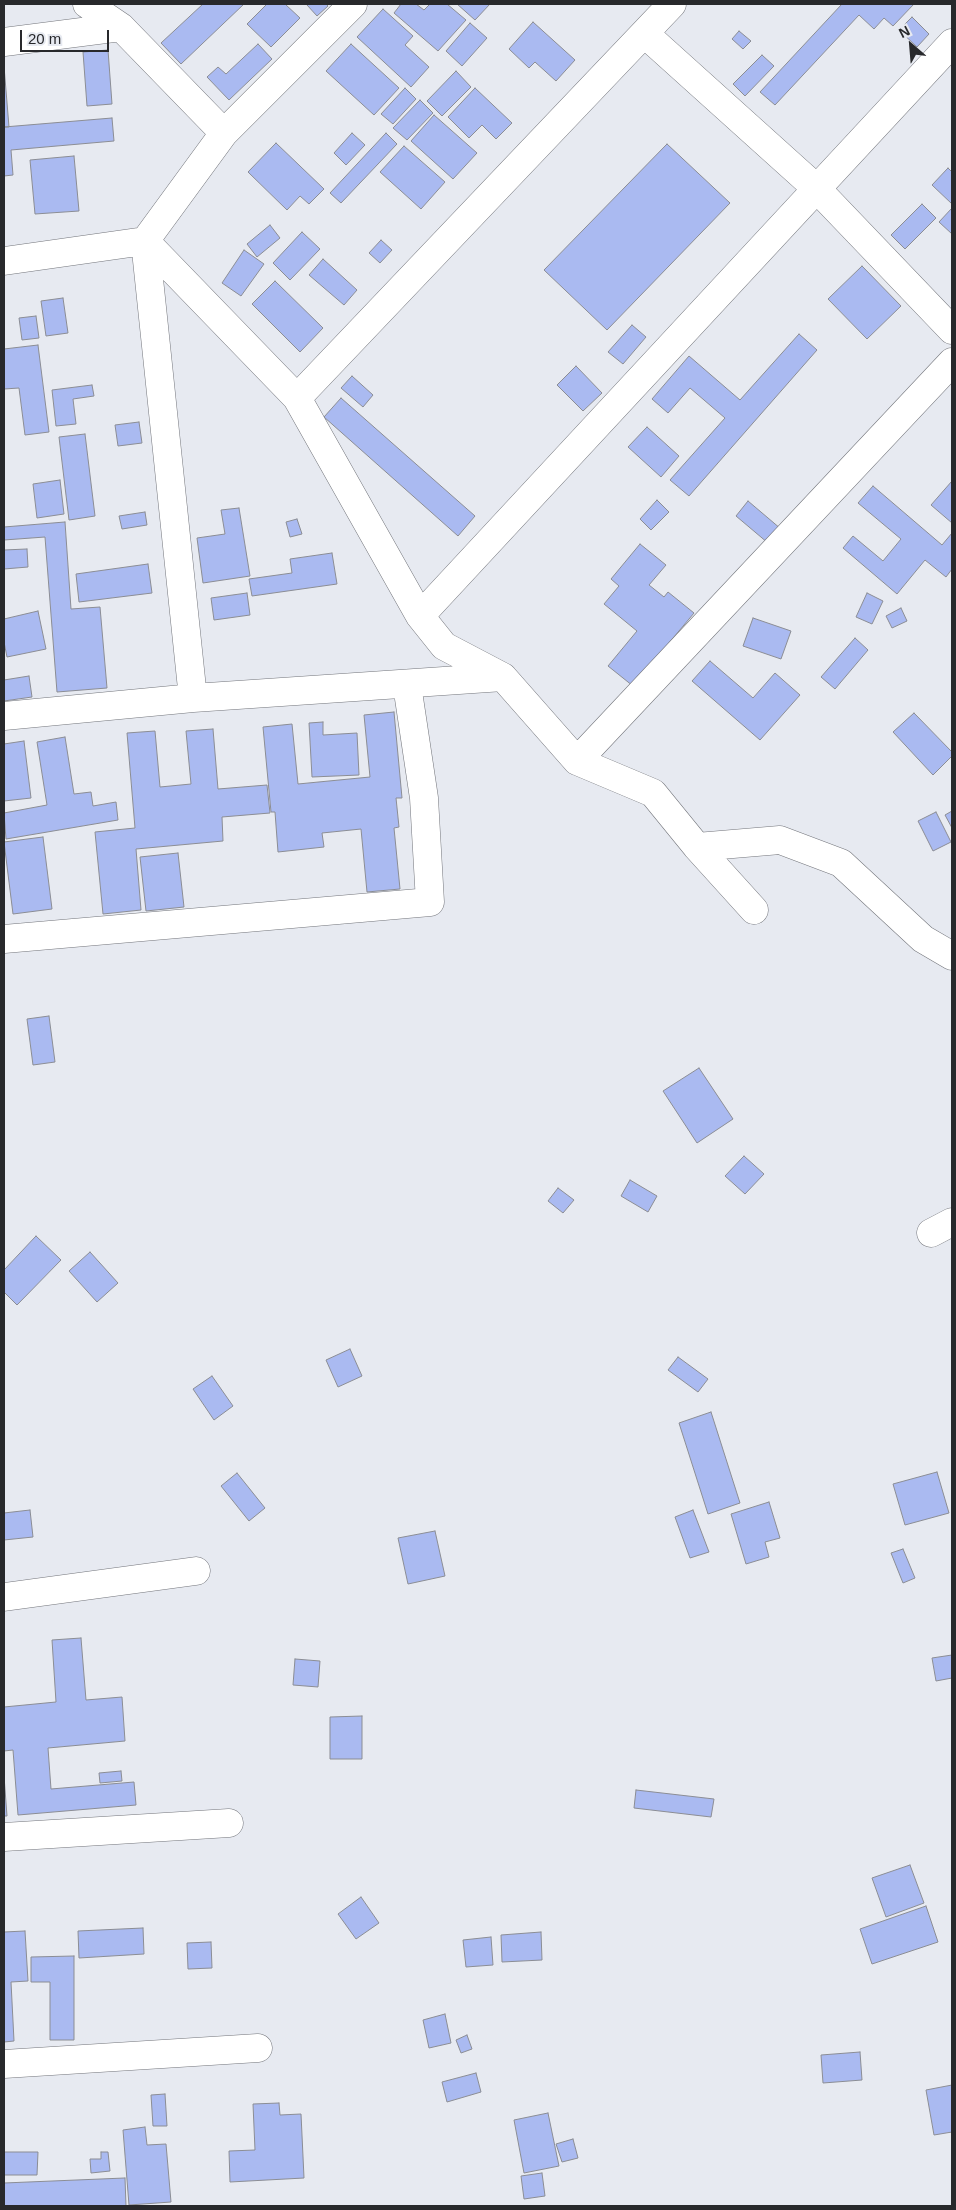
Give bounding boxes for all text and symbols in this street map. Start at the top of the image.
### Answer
scale bar [22,20,111,52]
north arrow [886,20,936,70]
text: N [896,22,912,41]
text: 20 m [28,30,61,47]

